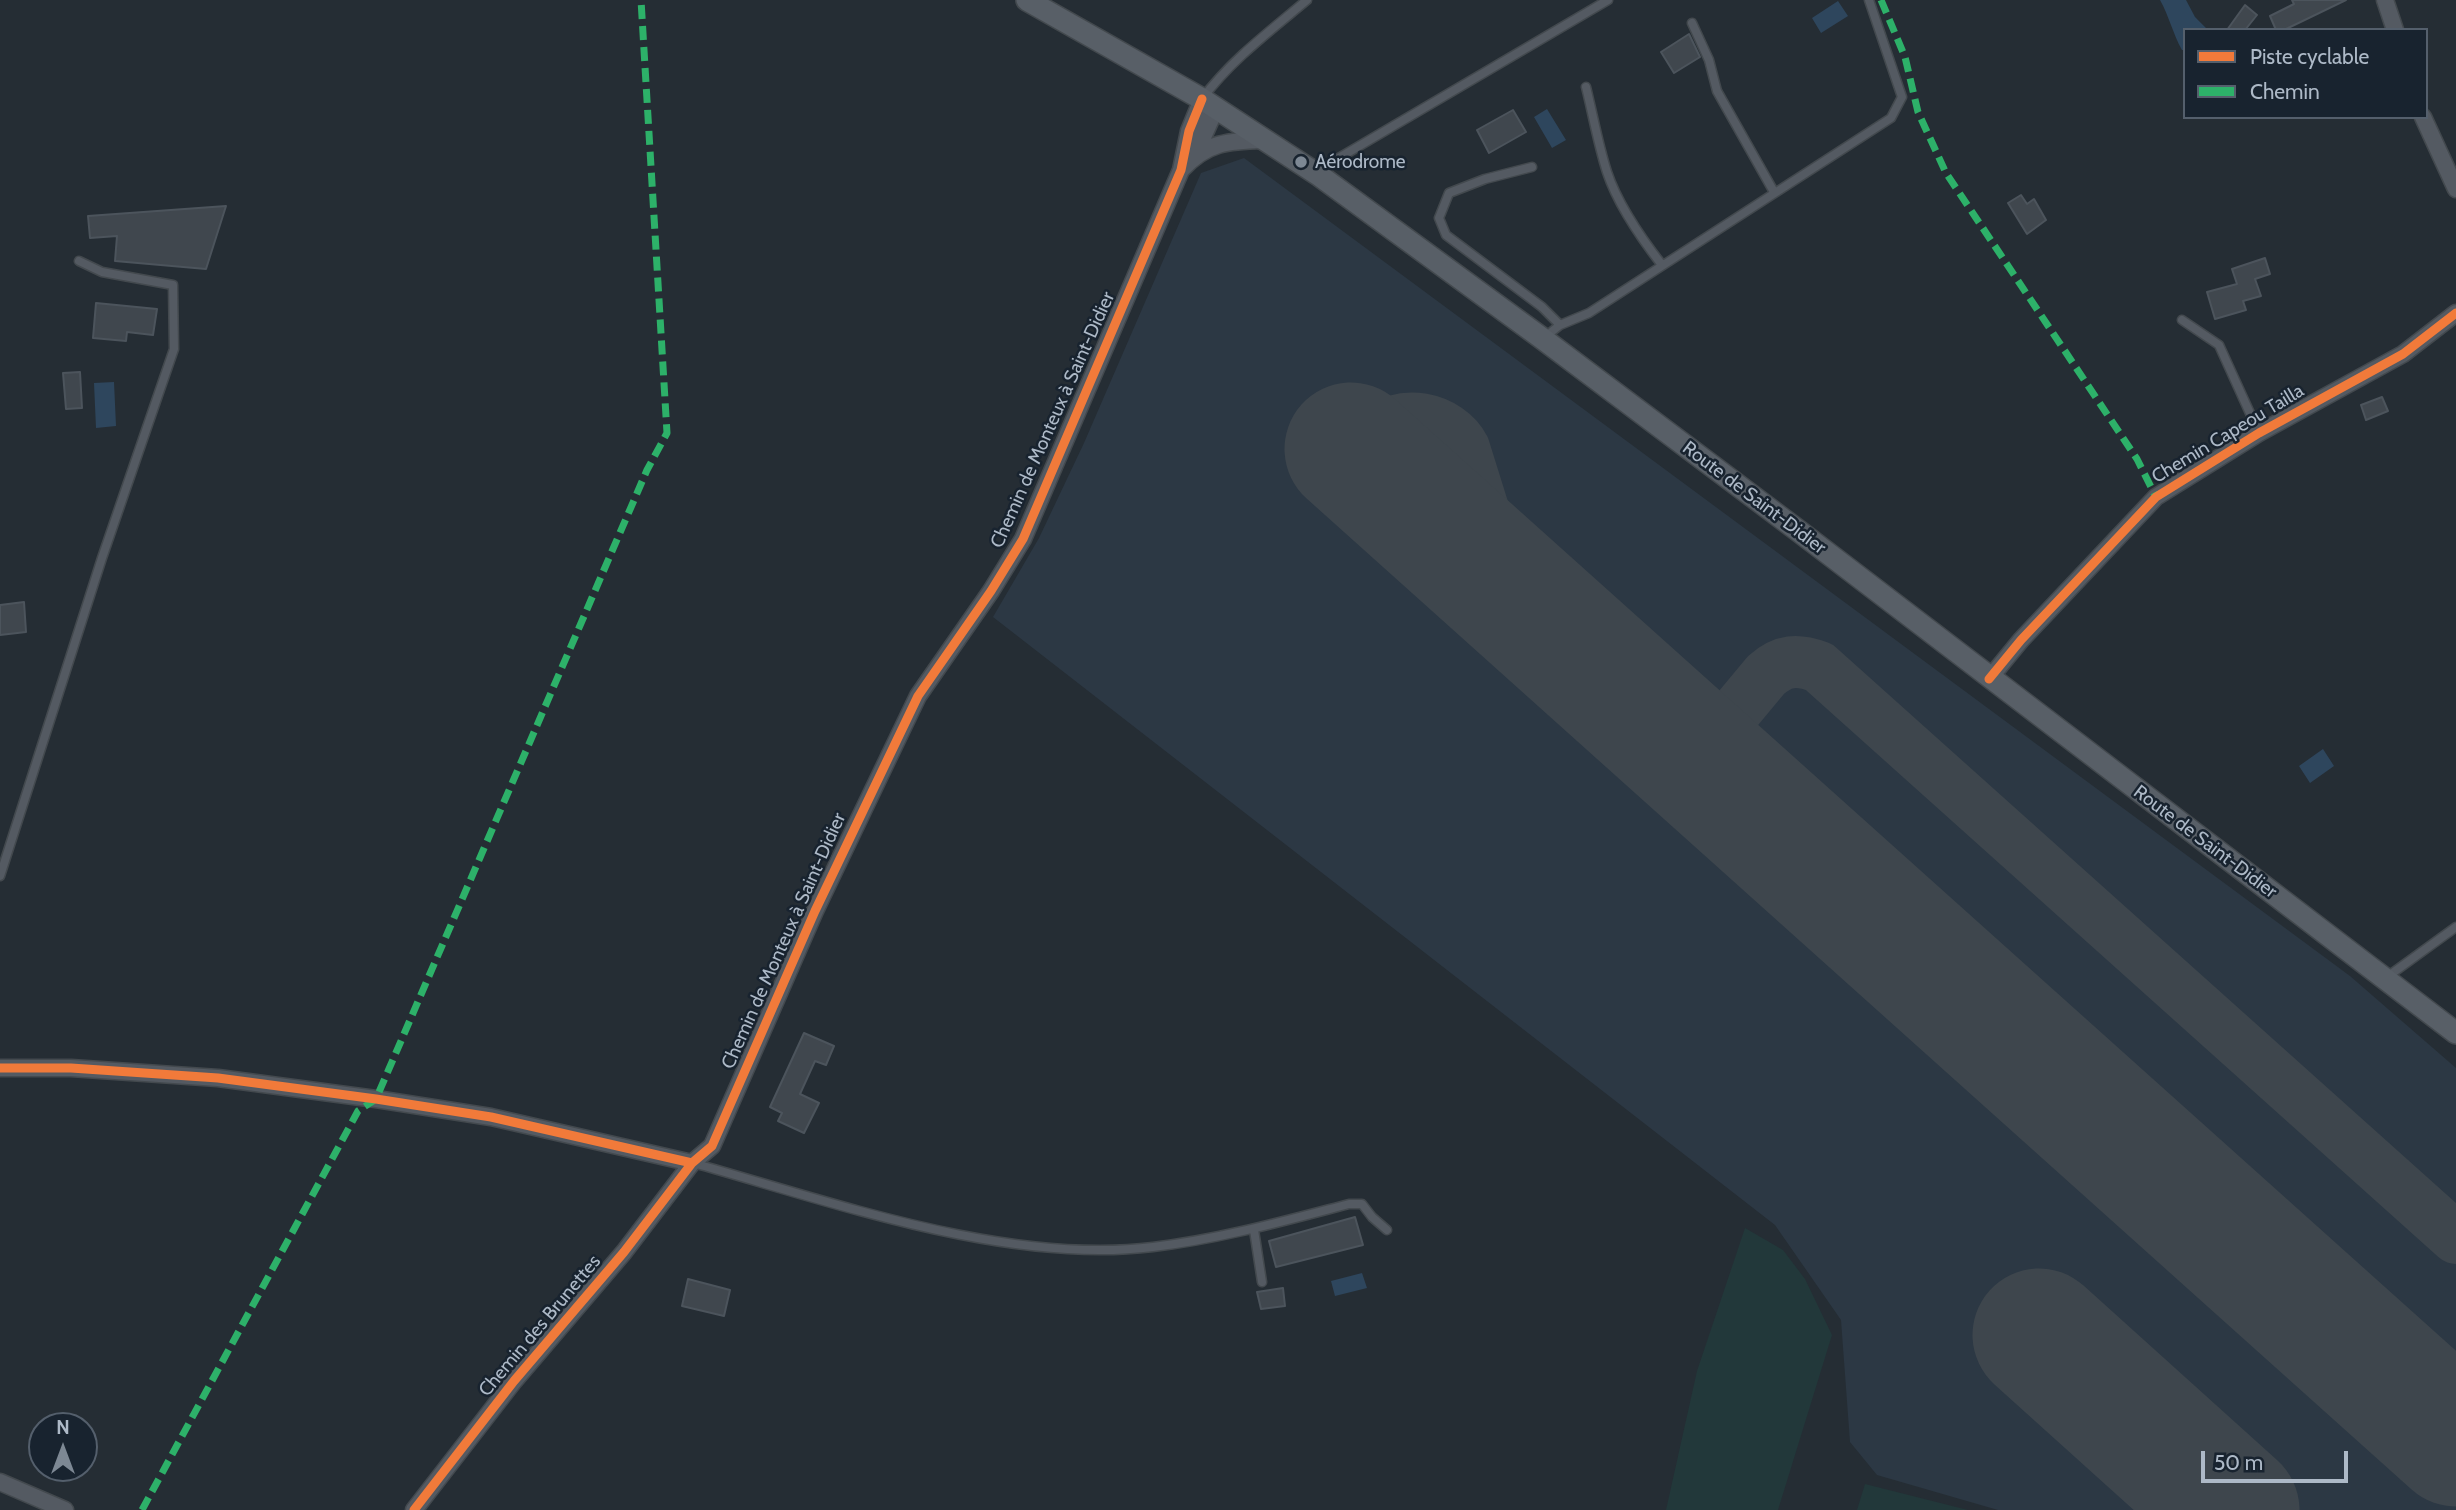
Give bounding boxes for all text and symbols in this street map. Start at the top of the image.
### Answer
legend [2183,28,2428,119]
text: Piste cyclable [2250,44,2369,69]
text: Chemin [2250,79,2320,104]
place label: Aérodrome [1315,151,1406,173]
marker: Aérodrome [1293,154,1309,170]
street label: Chemin de Monteux à Saint-Didier [986,288,1120,552]
street label: Chemin Capeou Tailla [2148,380,2308,488]
street label: Route de Saint-Didier [1678,437,1830,559]
street label: Route de Saint-Didier [2129,781,2281,903]
street label: Chemin de Monteux à Saint-Didier [717,809,851,1073]
street label: Chemin des Brunettes [474,1251,606,1401]
north arrow [28,1412,98,1482]
text: N [56,1416,70,1439]
scale bar [2204,1436,2351,1480]
text: 50 m [2214,1450,2263,1475]

